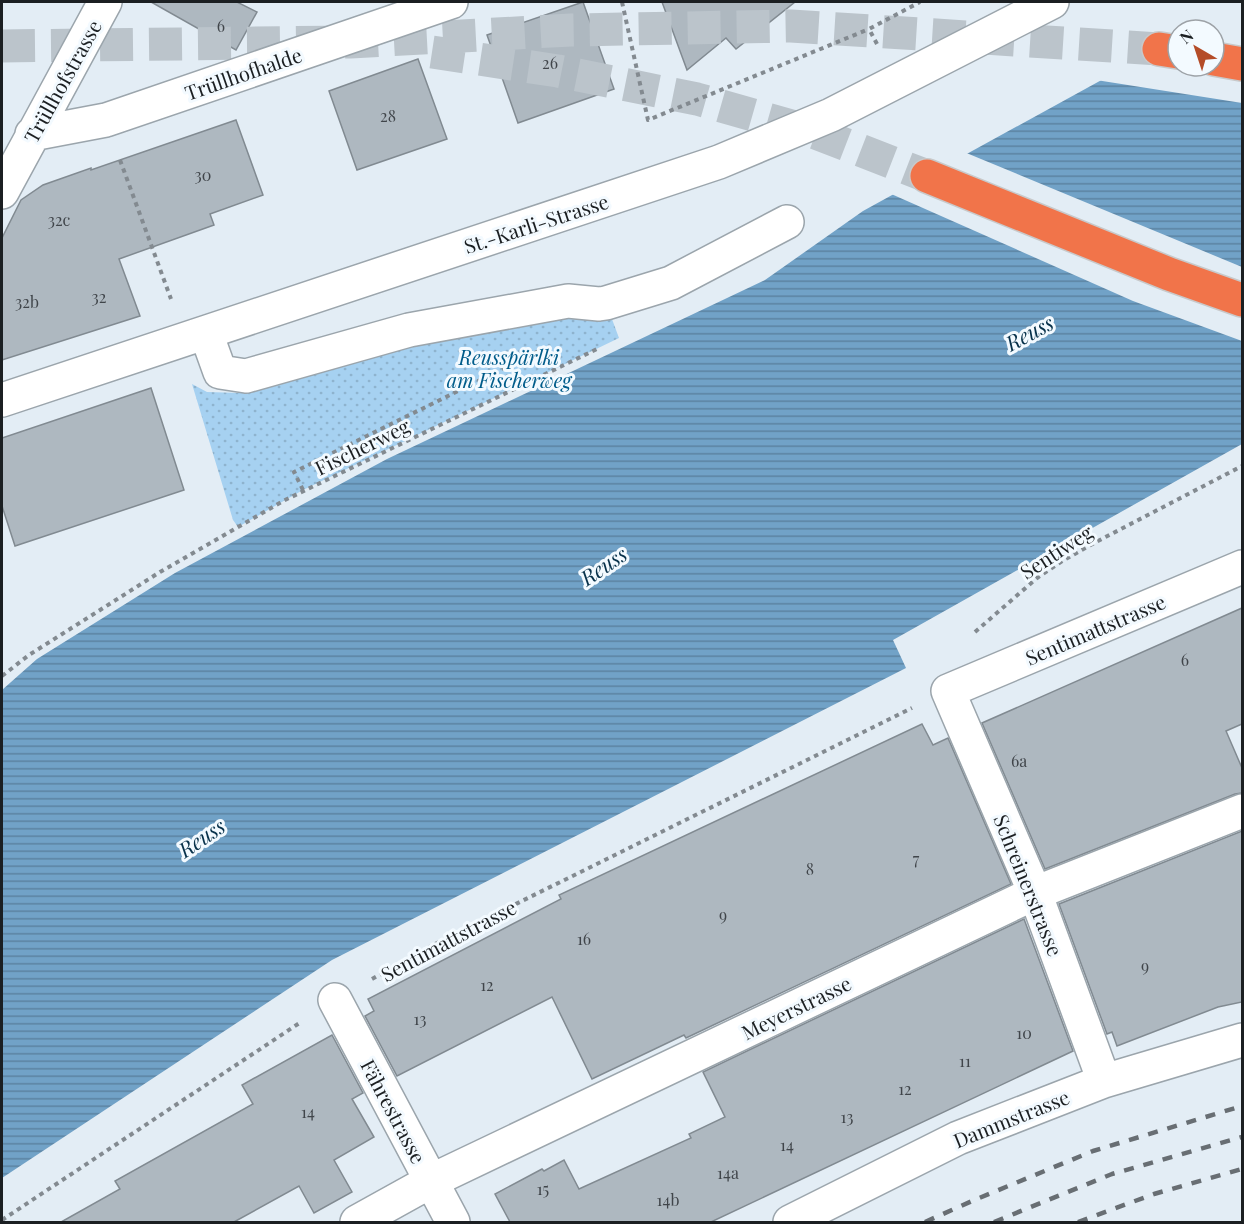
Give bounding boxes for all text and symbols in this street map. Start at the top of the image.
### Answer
street label: Trüllhofstrasse [17,15,107,147]
house number: 6 [217,15,225,36]
north arrow [1166,18,1226,78]
text: N [1175,24,1198,48]
street label: Trüllhofhalde [181,40,305,106]
house number: 26 [542,52,558,73]
house number: 28 [380,105,396,126]
house number: 30 [195,164,211,185]
street label: St.-Karli-Strasse [460,187,612,259]
house number: 32c [48,209,71,230]
house number: 32 [92,286,106,307]
house number: 32b [15,291,39,312]
water label: Reuss [999,308,1058,357]
park label: Reusspärlki am Fischerweg [447,343,573,393]
street label: Fischerweg [310,411,414,481]
street label: Sentiweg [1014,517,1098,585]
water label: Reuss [573,539,632,591]
street label: Sentimattstrasse [1021,587,1169,671]
house number: 6 [1181,649,1189,670]
house number: 6a [1011,750,1027,771]
street label: Schreinerstrasse [988,810,1070,960]
water label: Reuss [171,811,230,863]
house number: 7 [913,848,920,869]
house number: 8 [806,858,814,879]
street label: Sentimattstrasse [376,893,520,987]
house number: 9 [719,904,727,925]
house number: 16 [577,928,591,949]
house number: 9 [1141,955,1149,976]
street label: Meyerstrasse [737,969,855,1045]
house number: 12 [480,974,494,995]
house number: 13 [414,1008,426,1029]
house number: 10 [1016,1022,1032,1043]
house number: 11 [959,1050,971,1071]
street label: Fährestrasse [355,1054,433,1168]
house number: 12 [898,1078,912,1099]
street label: Dammstrasse [949,1082,1073,1154]
house number: 14 [301,1101,315,1122]
house number: 13 [841,1106,853,1127]
house number: 14 [780,1134,794,1155]
house number: 14a [717,1162,739,1183]
house number: 15 [537,1178,549,1199]
house number: 14b [657,1189,679,1210]

